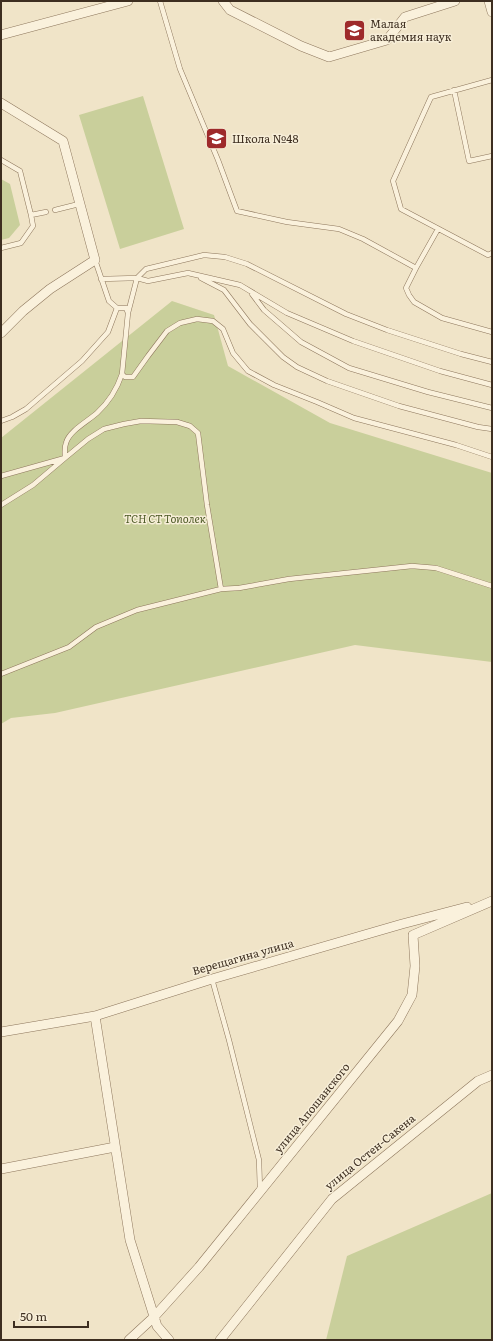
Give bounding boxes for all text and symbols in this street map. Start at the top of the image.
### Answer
place label: Малая академия наук [370,15,452,44]
school or university icon: Малая академия наук [342,17,368,43]
school or university icon: Школа №48 [203,126,229,152]
place label: Школа №48 [232,130,298,146]
park label: ТСН СТ Тополек [124,510,206,526]
street label: Верещагина улица [190,934,295,978]
street label: улица Апошанского [270,1059,353,1156]
street label: улица Остен-Сакена [321,1110,418,1193]
scale bar [14,1303,88,1329]
text: 50 m [20,1307,47,1325]

